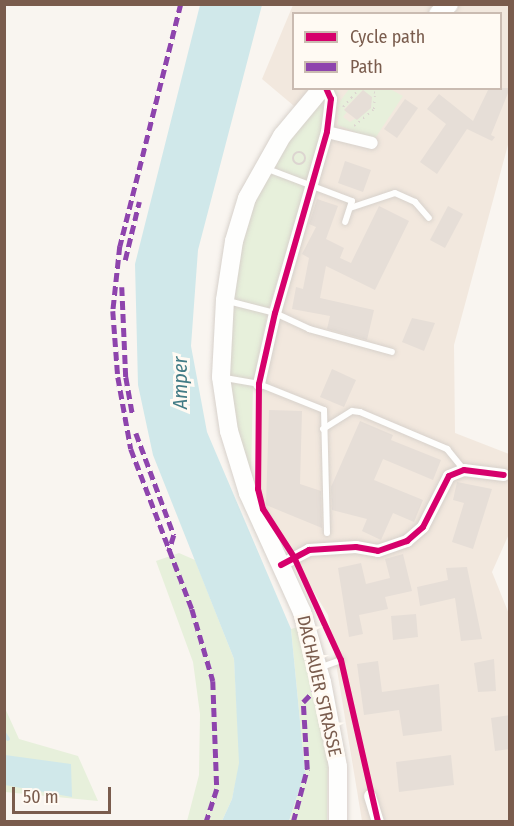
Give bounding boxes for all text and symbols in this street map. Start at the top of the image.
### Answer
legend [292,12,502,90]
text: Cycle path [350,26,425,48]
text: Path [350,56,383,78]
water label: Amper [168,357,192,409]
street label: DACHAUER STRASSE [292,613,346,759]
scale bar [15,775,114,813]
text: 50 m [23,786,59,808]

